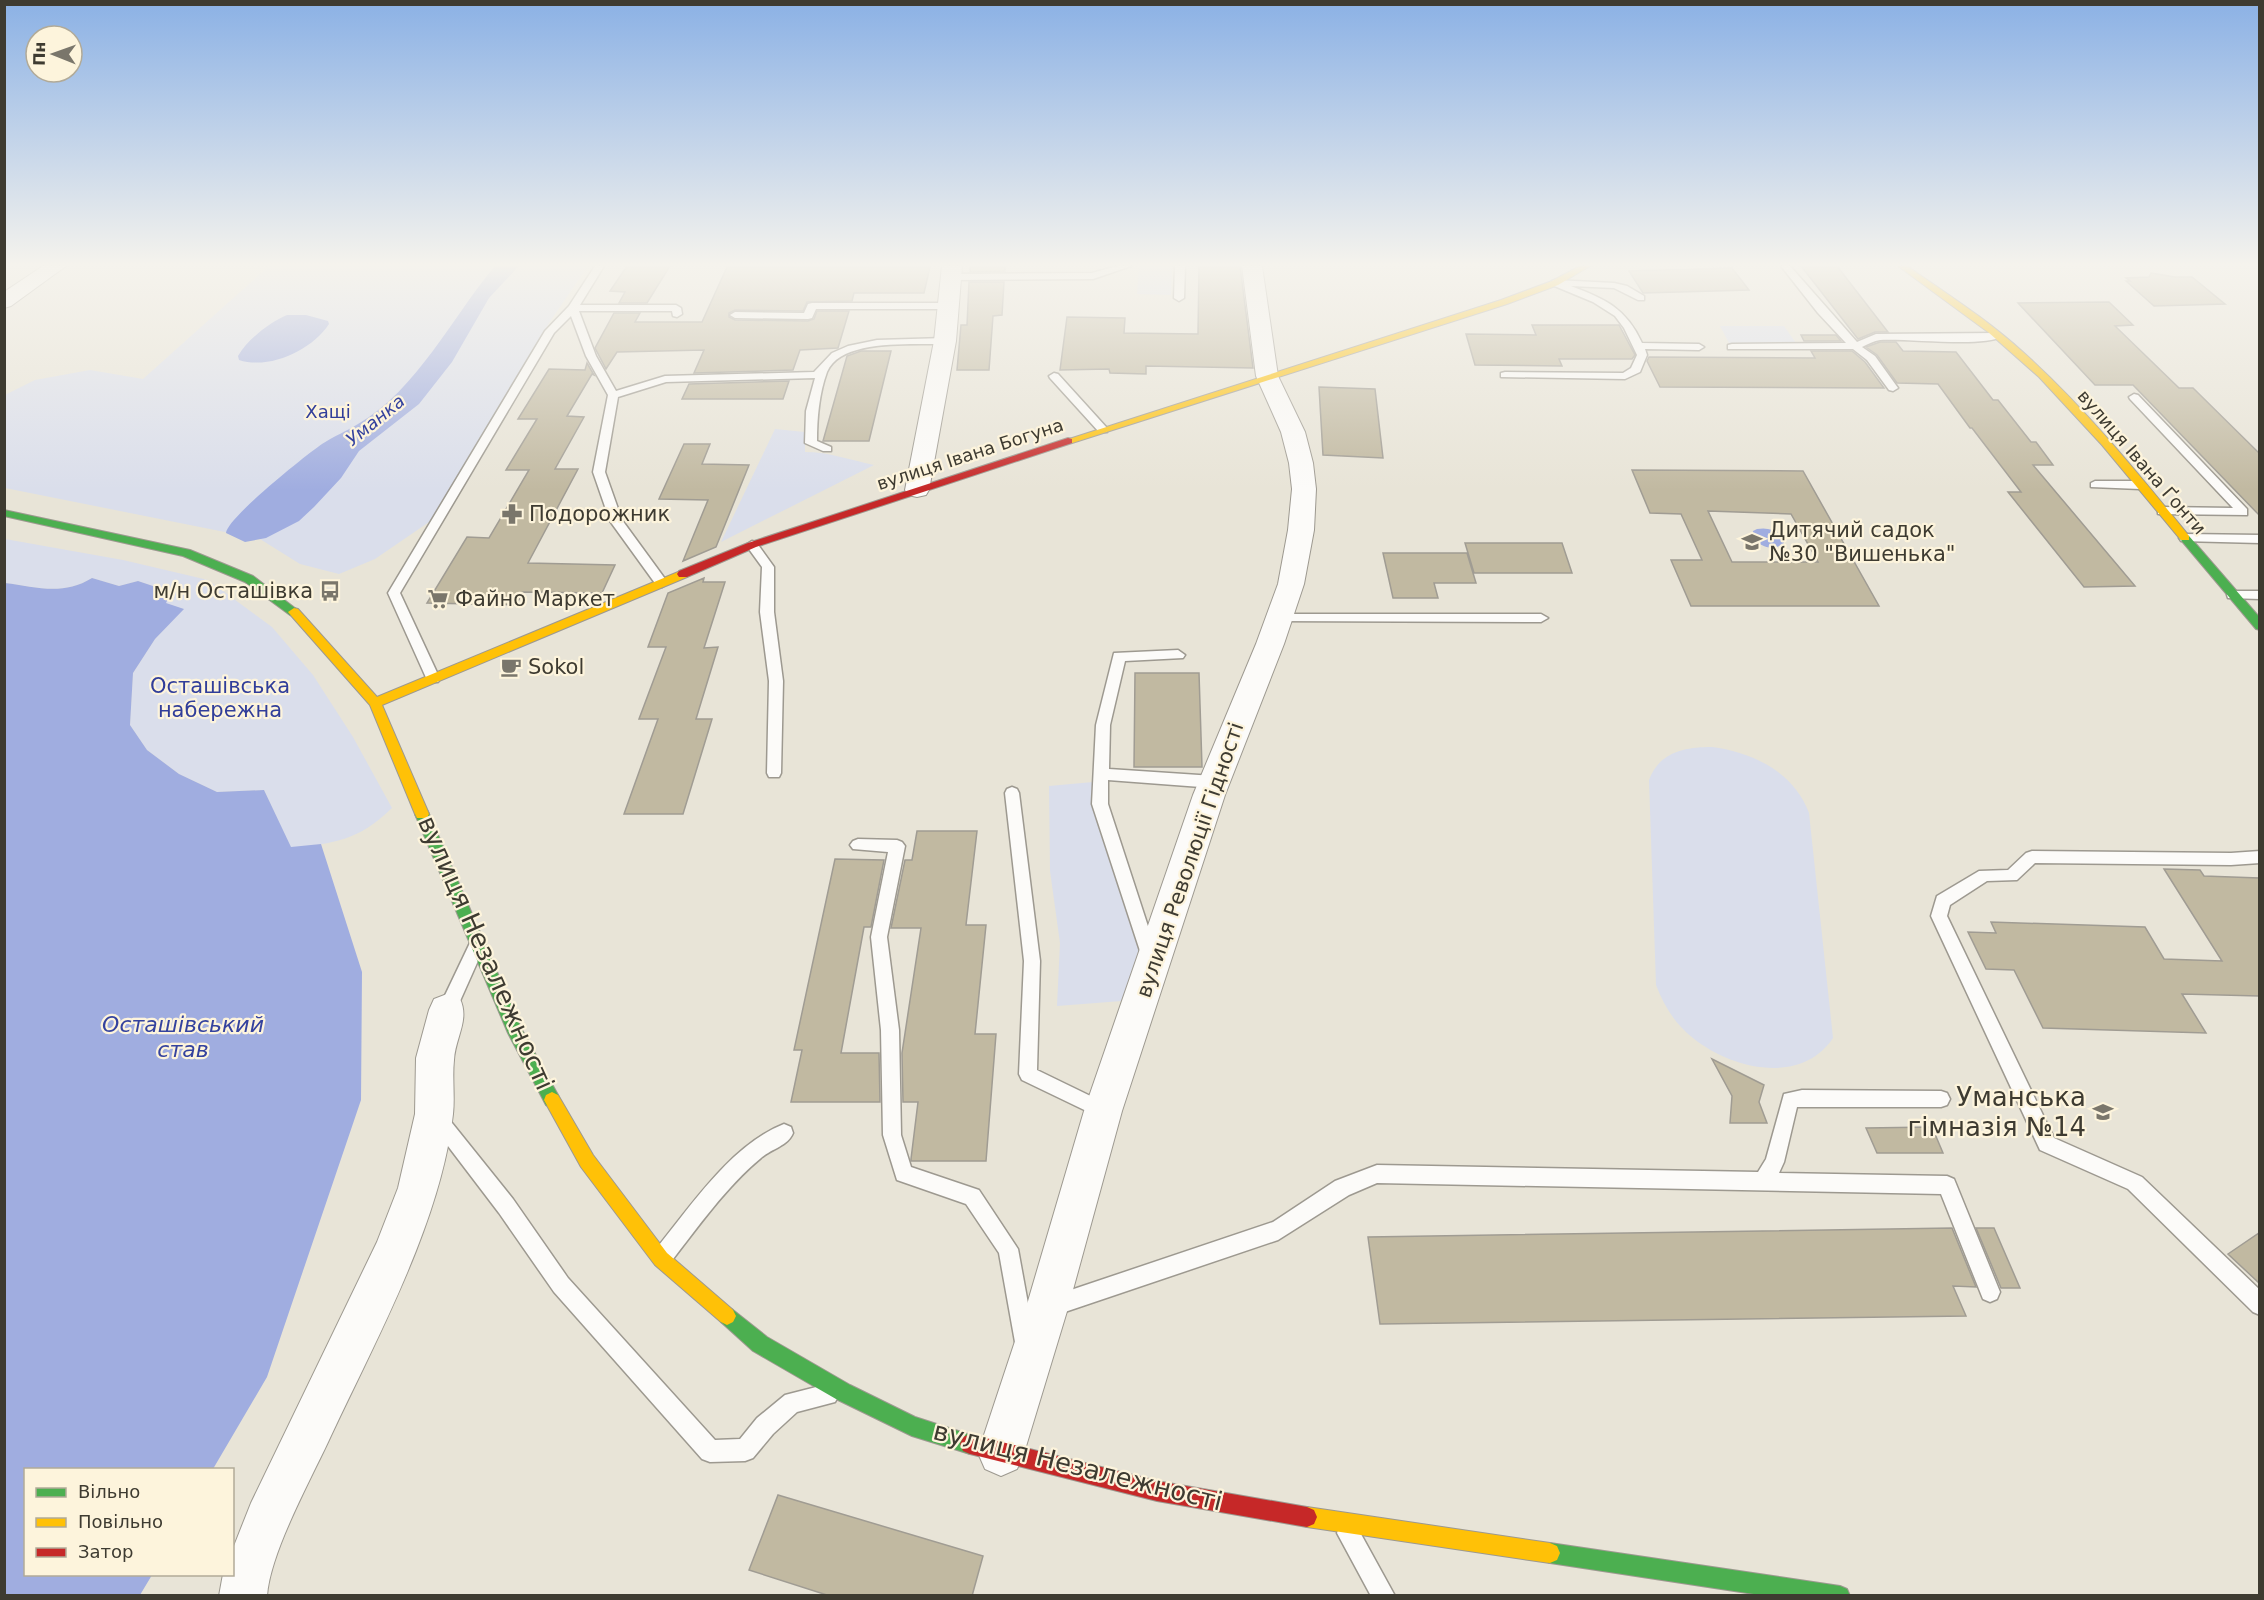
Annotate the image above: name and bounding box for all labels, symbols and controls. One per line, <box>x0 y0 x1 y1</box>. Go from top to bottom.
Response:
north arrow <box>24 24 84 84</box>
text: Пн <box>30 41 49 66</box>
street label: вулиця Івана Ґонти <box>2073 385 2211 539</box>
water label: Уманка <box>341 390 409 450</box>
park label: Хащі <box>305 401 351 422</box>
street label: вулиця Івана Богуна <box>874 414 1066 494</box>
pharmacy icon: Подорожник <box>500 502 524 526</box>
place label: Подорожник <box>529 502 670 526</box>
place label: Дитячий садок №30 "Вишенька" <box>1769 518 1955 566</box>
school or university icon: Дитячий садок №30 "Вишенька" <box>1740 530 1764 554</box>
place label: м/н Осташівка <box>154 579 313 603</box>
bus stop icon: м/н Осташівка <box>318 579 342 603</box>
supermarket icon: Файно Маркет <box>426 587 450 611</box>
place label: Файно Маркет <box>455 587 615 611</box>
cafe icon: Sokol <box>499 655 523 679</box>
place label: Sokol <box>528 655 584 679</box>
park label: Осташівська набережна <box>150 674 290 722</box>
street label: вулиця Революції Гідності <box>1132 719 1248 1001</box>
street label: вулиця Незалежності <box>412 811 560 1095</box>
water label: Осташівський став <box>102 1012 264 1062</box>
place label: Уманська гімназія №14 <box>1907 1082 2086 1142</box>
school or university icon: Уманська гімназія №14 <box>2091 1100 2115 1124</box>
street label: вулиця Незалежності <box>930 1416 1226 1516</box>
legend <box>24 1468 234 1576</box>
text: Вільно <box>78 1481 140 1502</box>
text: Повільно <box>78 1511 163 1532</box>
text: Затор <box>78 1541 134 1562</box>

